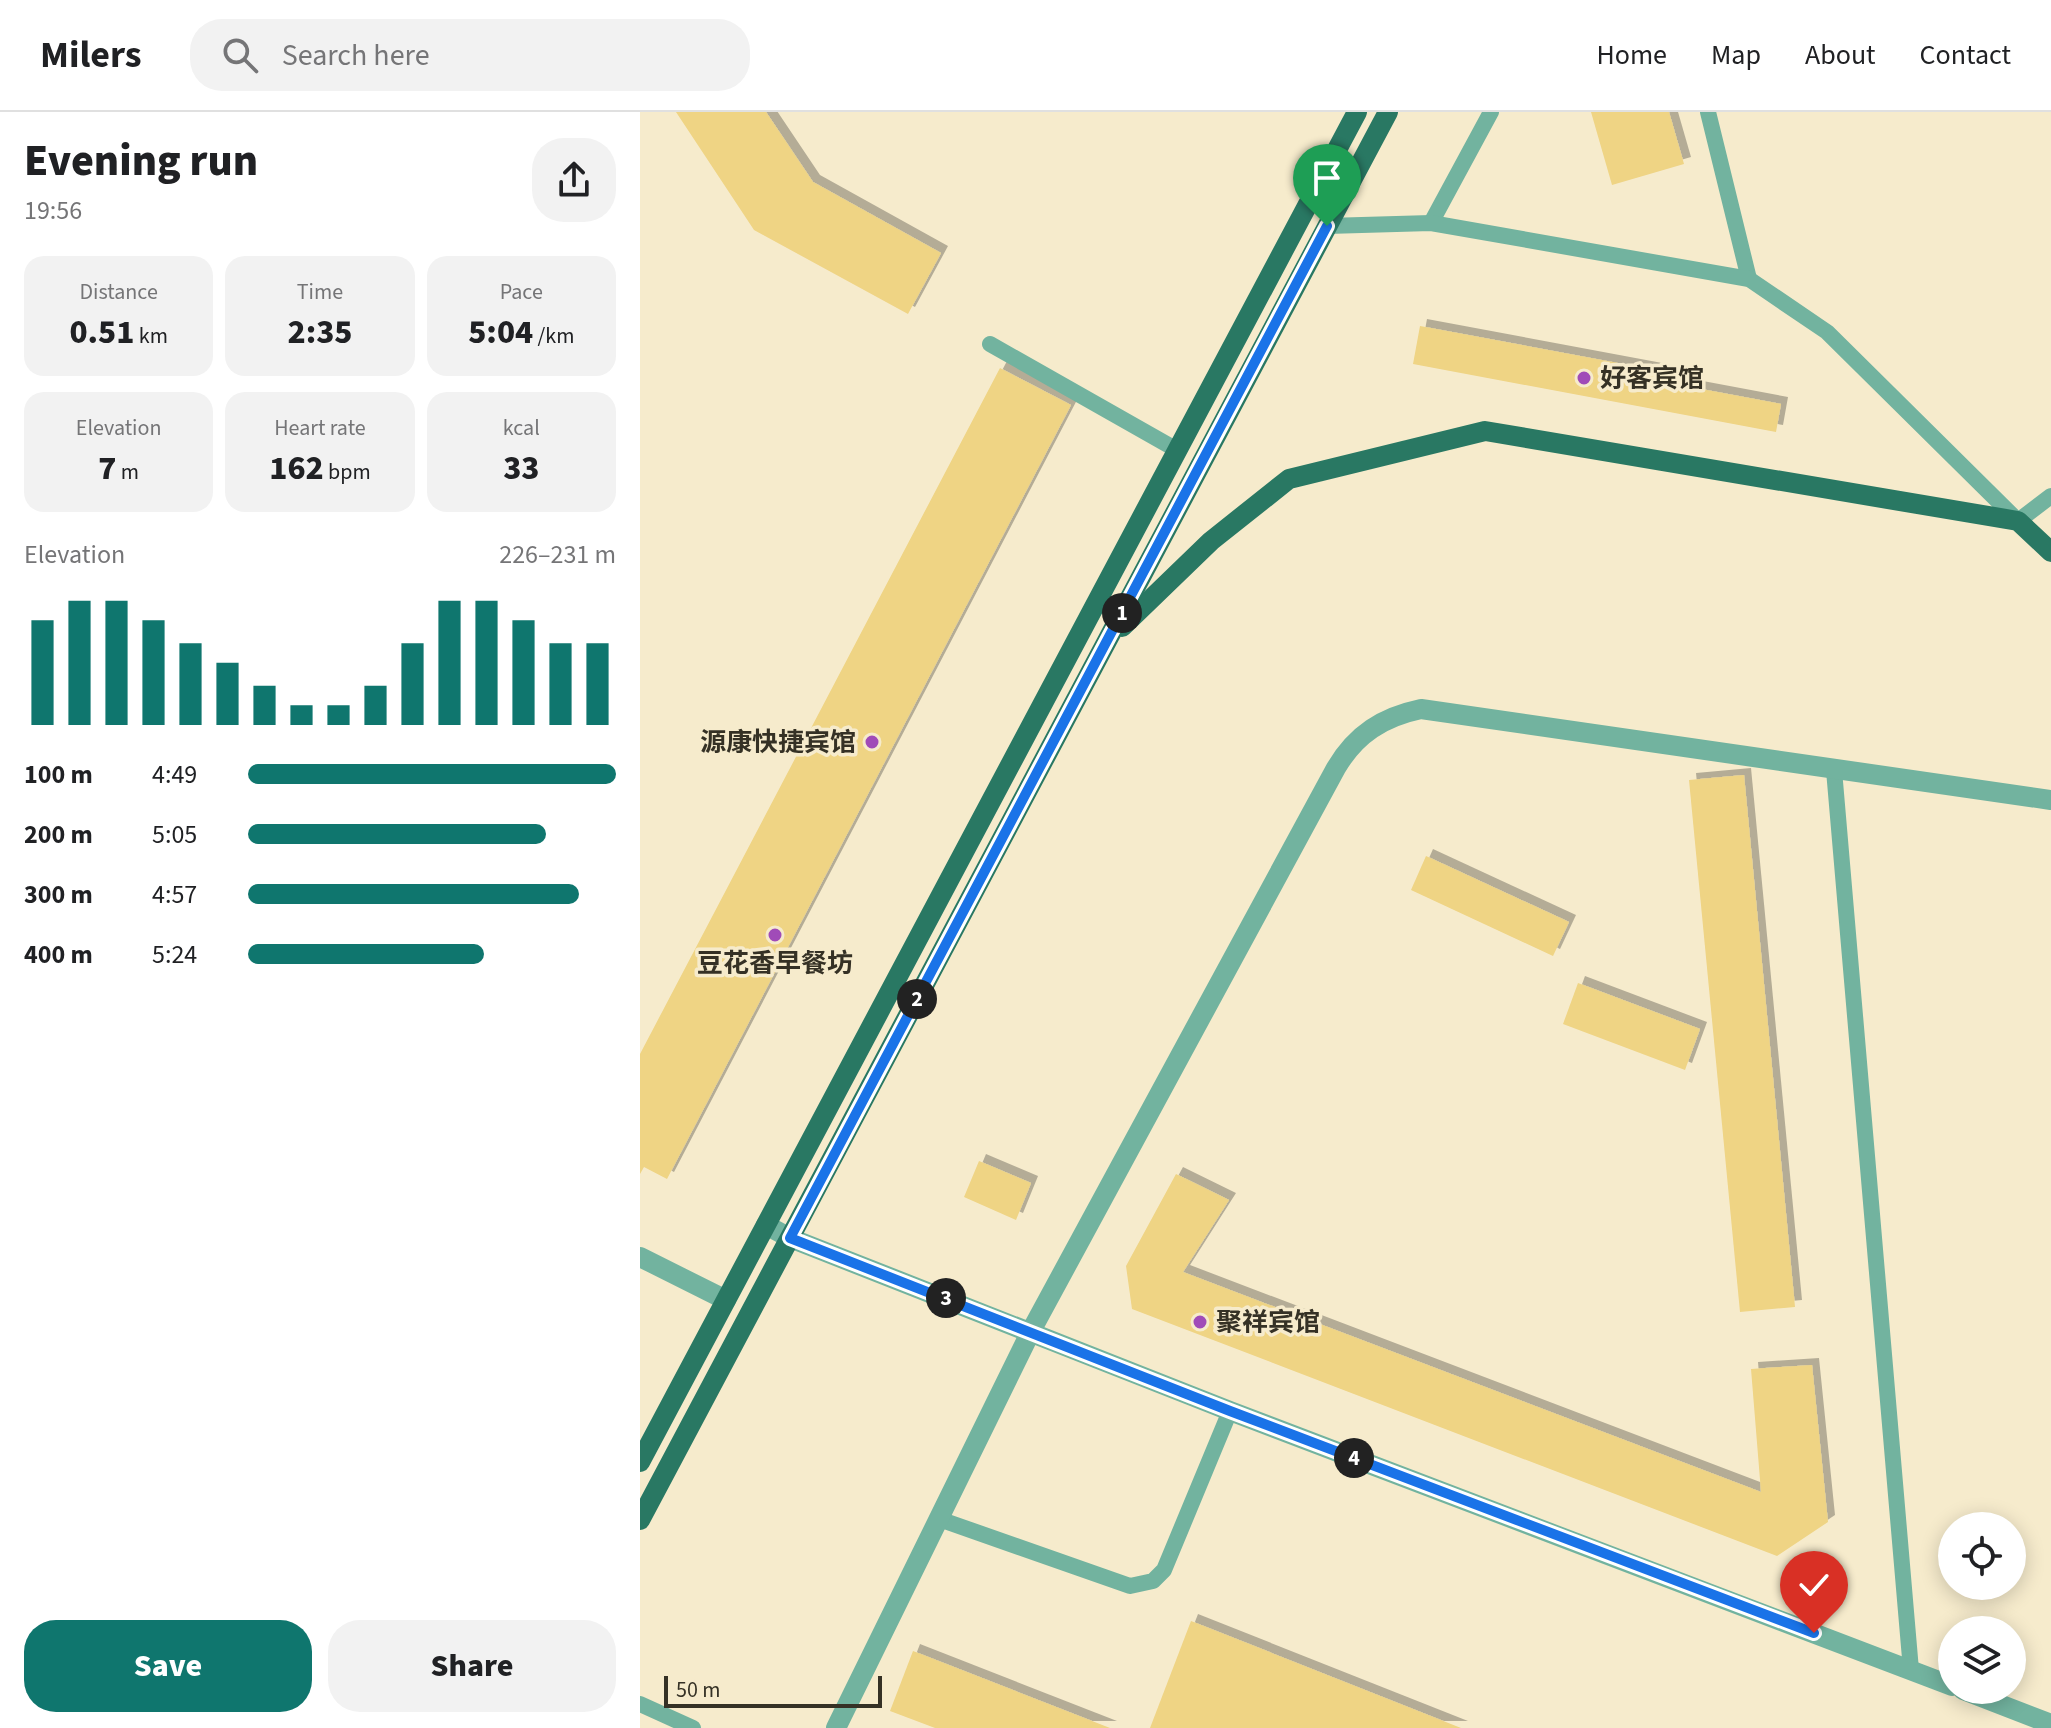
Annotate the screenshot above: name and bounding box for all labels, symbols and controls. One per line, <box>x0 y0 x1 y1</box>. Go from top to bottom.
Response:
search box <box>190 19 750 91</box>
text: Milers <box>40 28 142 82</box>
icon: search <box>218 33 262 77</box>
text: Search here <box>282 34 430 77</box>
text: Home <box>1596 35 1667 75</box>
text: Map <box>1711 35 1761 75</box>
text: About <box>1805 35 1876 75</box>
text: Contact <box>1920 35 2011 75</box>
text: Evening run <box>24 130 258 193</box>
button: share <box>532 138 616 222</box>
pin <box>1293 144 1361 226</box>
icon: arrive <box>1305 156 1349 200</box>
text: 19:56 <box>24 192 82 229</box>
text: Distance <box>80 276 158 308</box>
text: Time <box>297 276 343 308</box>
text: Pace <box>500 276 543 308</box>
text: 0.51 <box>69 308 134 357</box>
text: 2:35 <box>287 308 353 357</box>
text: 5:04 <box>468 308 533 357</box>
text: km <box>134 320 168 352</box>
text: /km <box>533 320 574 352</box>
place label: 好客宾馆 <box>1600 360 1704 397</box>
marker: 好客宾馆 <box>1575 369 1593 387</box>
text: Elevation <box>76 412 162 444</box>
text: Heart rate <box>274 412 366 444</box>
text: kcal <box>503 412 540 444</box>
text: 7 <box>98 444 116 493</box>
text: 162 <box>269 444 324 493</box>
text: 33 <box>503 444 539 493</box>
text: m <box>116 456 139 488</box>
text: bpm <box>324 456 371 488</box>
text: Elevation <box>24 536 125 573</box>
text: 226–231 m <box>499 536 616 573</box>
pin: 1 <box>1102 593 1142 633</box>
text: 1 <box>1116 597 1128 629</box>
place label: 源康快捷宾馆 <box>700 724 856 761</box>
marker: 源康快捷宾馆 <box>863 733 881 751</box>
text: 100 m <box>24 756 93 793</box>
text: 4:49 <box>152 756 197 793</box>
text: 200 m <box>24 816 93 853</box>
text: 5:05 <box>152 816 197 853</box>
text: 300 m <box>24 876 93 913</box>
text: 4:57 <box>152 876 197 913</box>
marker: 豆花香早餐坊 <box>766 926 784 944</box>
text: 400 m <box>24 936 93 973</box>
text: 5:24 <box>152 936 197 973</box>
place label: 豆花香早餐坊 <box>697 945 853 982</box>
pin: 2 <box>897 979 937 1019</box>
text: 2 <box>911 983 923 1015</box>
pin: 3 <box>926 1278 966 1318</box>
text: 3 <box>940 1282 952 1314</box>
place label: 聚祥宾馆 <box>1216 1304 1320 1341</box>
marker: 聚祥宾馆 <box>1191 1313 1209 1331</box>
pin: 4 <box>1334 1438 1374 1478</box>
text: 4 <box>1348 1442 1360 1474</box>
map controls <box>1938 1512 2026 1704</box>
button: locate <box>1938 1512 2026 1600</box>
pin <box>1780 1551 1848 1633</box>
icon: check <box>1792 1563 1836 1607</box>
button: layers <box>1938 1616 2026 1704</box>
button: Save <box>24 1620 312 1712</box>
button: Share <box>328 1620 616 1712</box>
scale bar <box>664 1672 882 1708</box>
text: 50 m <box>676 1674 721 1706</box>

